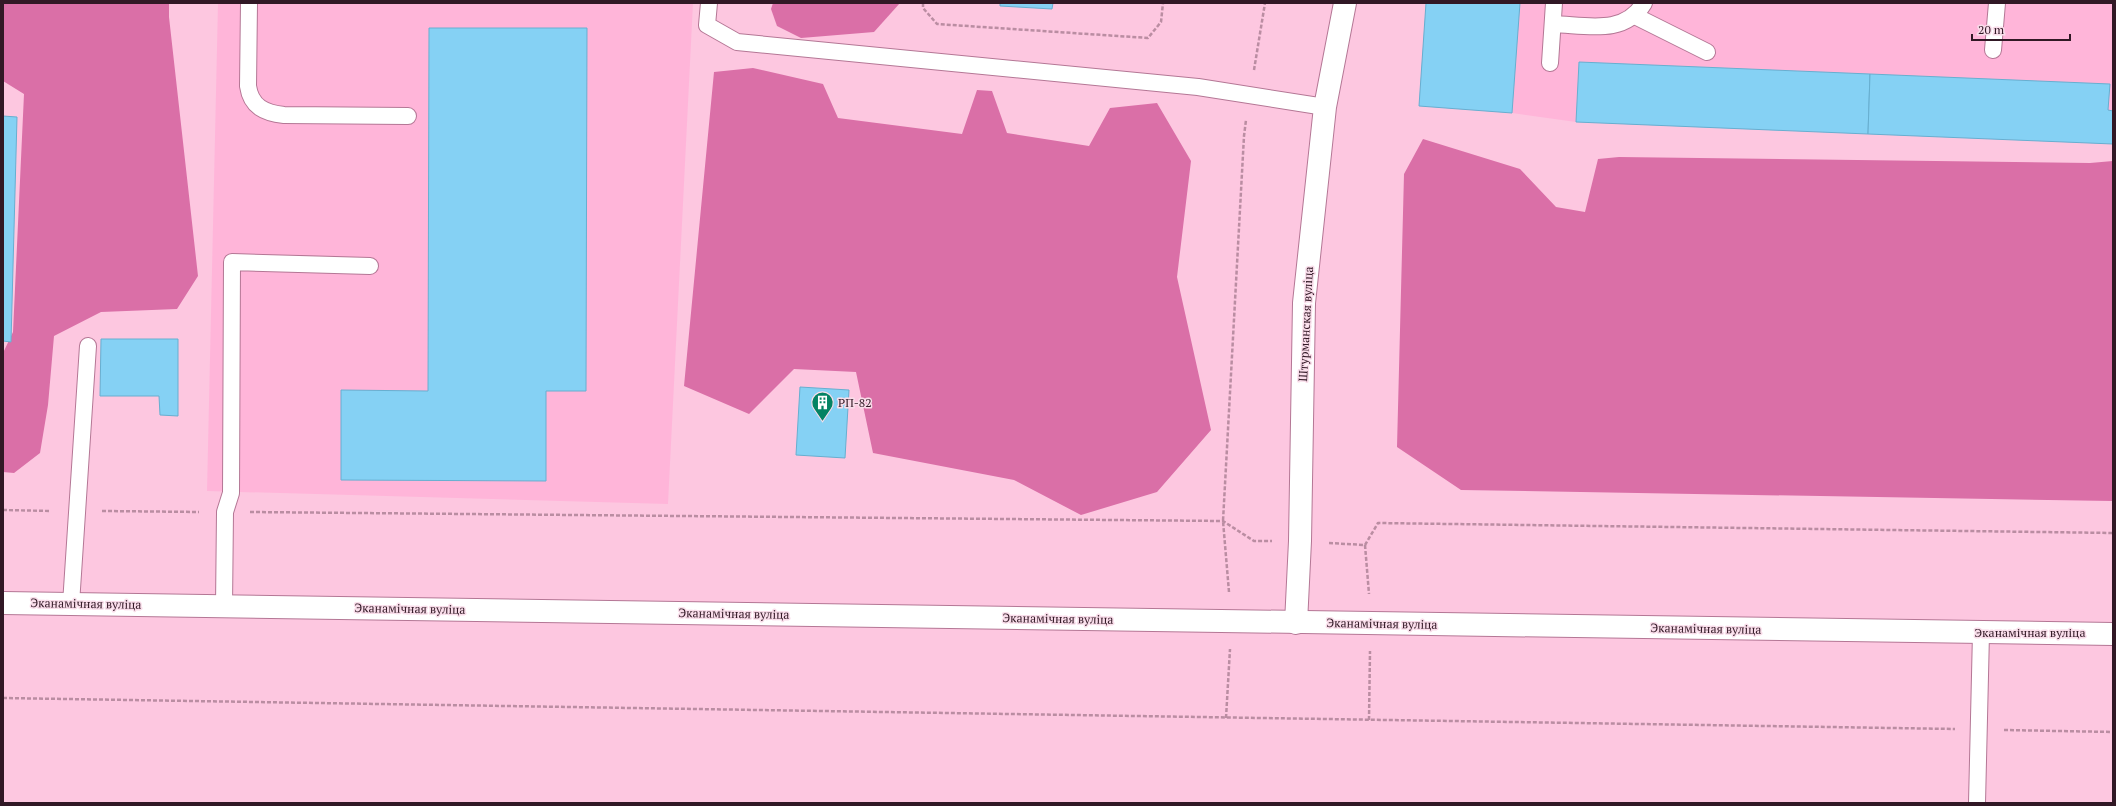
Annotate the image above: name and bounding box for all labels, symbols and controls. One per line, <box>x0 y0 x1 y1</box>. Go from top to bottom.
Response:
scale bar <box>1972 16 2070 42</box>
text: 20 m <box>1978 22 2005 37</box>
street label: Штурманская вуліца <box>1295 266 1316 382</box>
building icon: РП-82 <box>809 390 835 423</box>
place label: РП-82 <box>838 395 872 410</box>
street label: Эканамічная вуліца <box>30 595 142 612</box>
street label: Эканамічная вуліца <box>354 600 466 617</box>
street label: Эканамічная вуліца <box>678 605 790 622</box>
street label: Эканамічная вуліца <box>1002 610 1114 627</box>
street label: Эканамічная вуліца <box>1326 615 1438 632</box>
street label: Эканамічная вуліца <box>1650 620 1762 637</box>
street label: Эканамічная вуліца <box>1974 625 2086 640</box>

